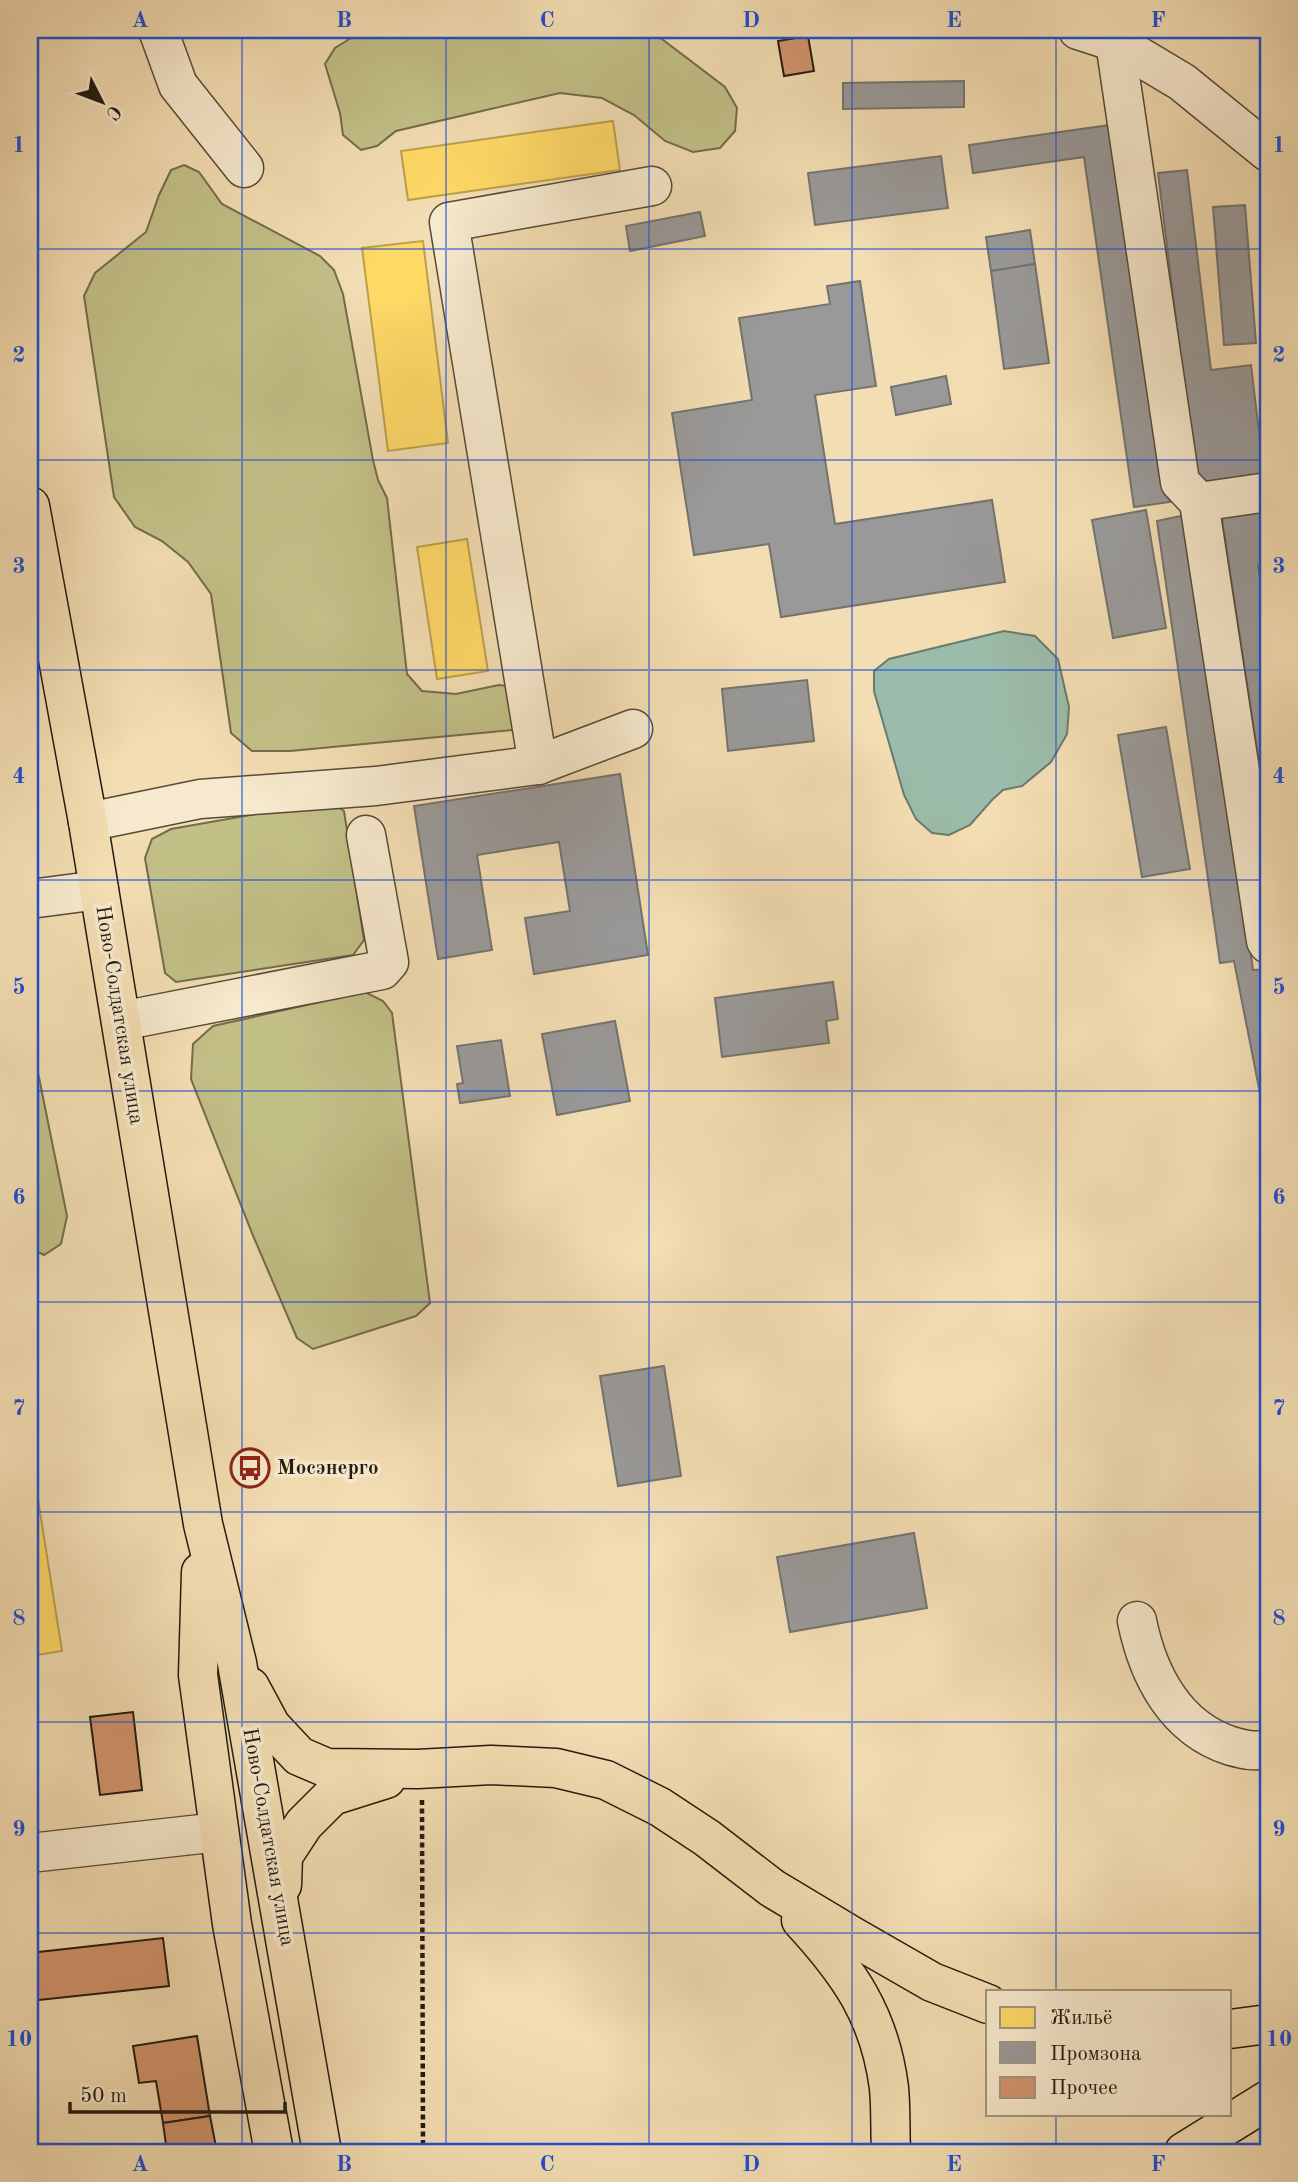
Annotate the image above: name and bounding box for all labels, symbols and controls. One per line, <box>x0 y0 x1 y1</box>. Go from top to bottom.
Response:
text: A <box>131 9 149 32</box>
text: B <box>336 9 352 32</box>
text: C <box>539 9 555 32</box>
text: D <box>742 9 760 32</box>
text: E <box>946 9 962 32</box>
text: F <box>1150 9 1166 32</box>
north arrow <box>66 66 136 136</box>
text: С <box>102 101 124 123</box>
text: 1 <box>12 134 26 157</box>
text: 1 <box>1272 134 1286 157</box>
text: 2 <box>12 344 26 367</box>
text: 2 <box>1272 344 1286 367</box>
text: 3 <box>12 555 26 578</box>
text: 3 <box>1272 555 1286 578</box>
text: 4 <box>12 765 26 788</box>
text: 4 <box>1272 765 1286 788</box>
street label: Ново-Солдатская улица <box>91 904 147 1126</box>
text: 5 <box>12 976 26 999</box>
text: 5 <box>1272 976 1286 999</box>
text: 6 <box>12 1186 26 1209</box>
text: 6 <box>1272 1186 1286 1209</box>
text: 7 <box>12 1397 26 1420</box>
text: 7 <box>1272 1397 1286 1420</box>
bus stop icon: Мосэнерго <box>229 1447 271 1489</box>
place label: Мосэнерго <box>277 1458 378 1479</box>
text: 8 <box>12 1607 26 1630</box>
text: 8 <box>1272 1607 1286 1630</box>
street label: Ново-Солдатская улица <box>238 1726 298 1948</box>
text: 9 <box>12 1818 26 1841</box>
text: 9 <box>1272 1818 1286 1841</box>
legend <box>986 1990 1232 2116</box>
text: Жильё <box>1050 2008 1113 2029</box>
text: 10 <box>6 2028 32 2051</box>
text: 10 <box>1266 2028 1292 2051</box>
text: Промзона <box>1050 2044 1141 2065</box>
scale bar <box>70 2070 285 2114</box>
text: Прочее <box>1050 2078 1118 2099</box>
text: 50 m <box>80 2086 127 2107</box>
text: A <box>131 2153 149 2176</box>
text: B <box>336 2153 352 2176</box>
text: C <box>539 2153 555 2176</box>
text: D <box>742 2153 760 2176</box>
text: E <box>946 2153 962 2176</box>
text: F <box>1150 2153 1166 2176</box>

